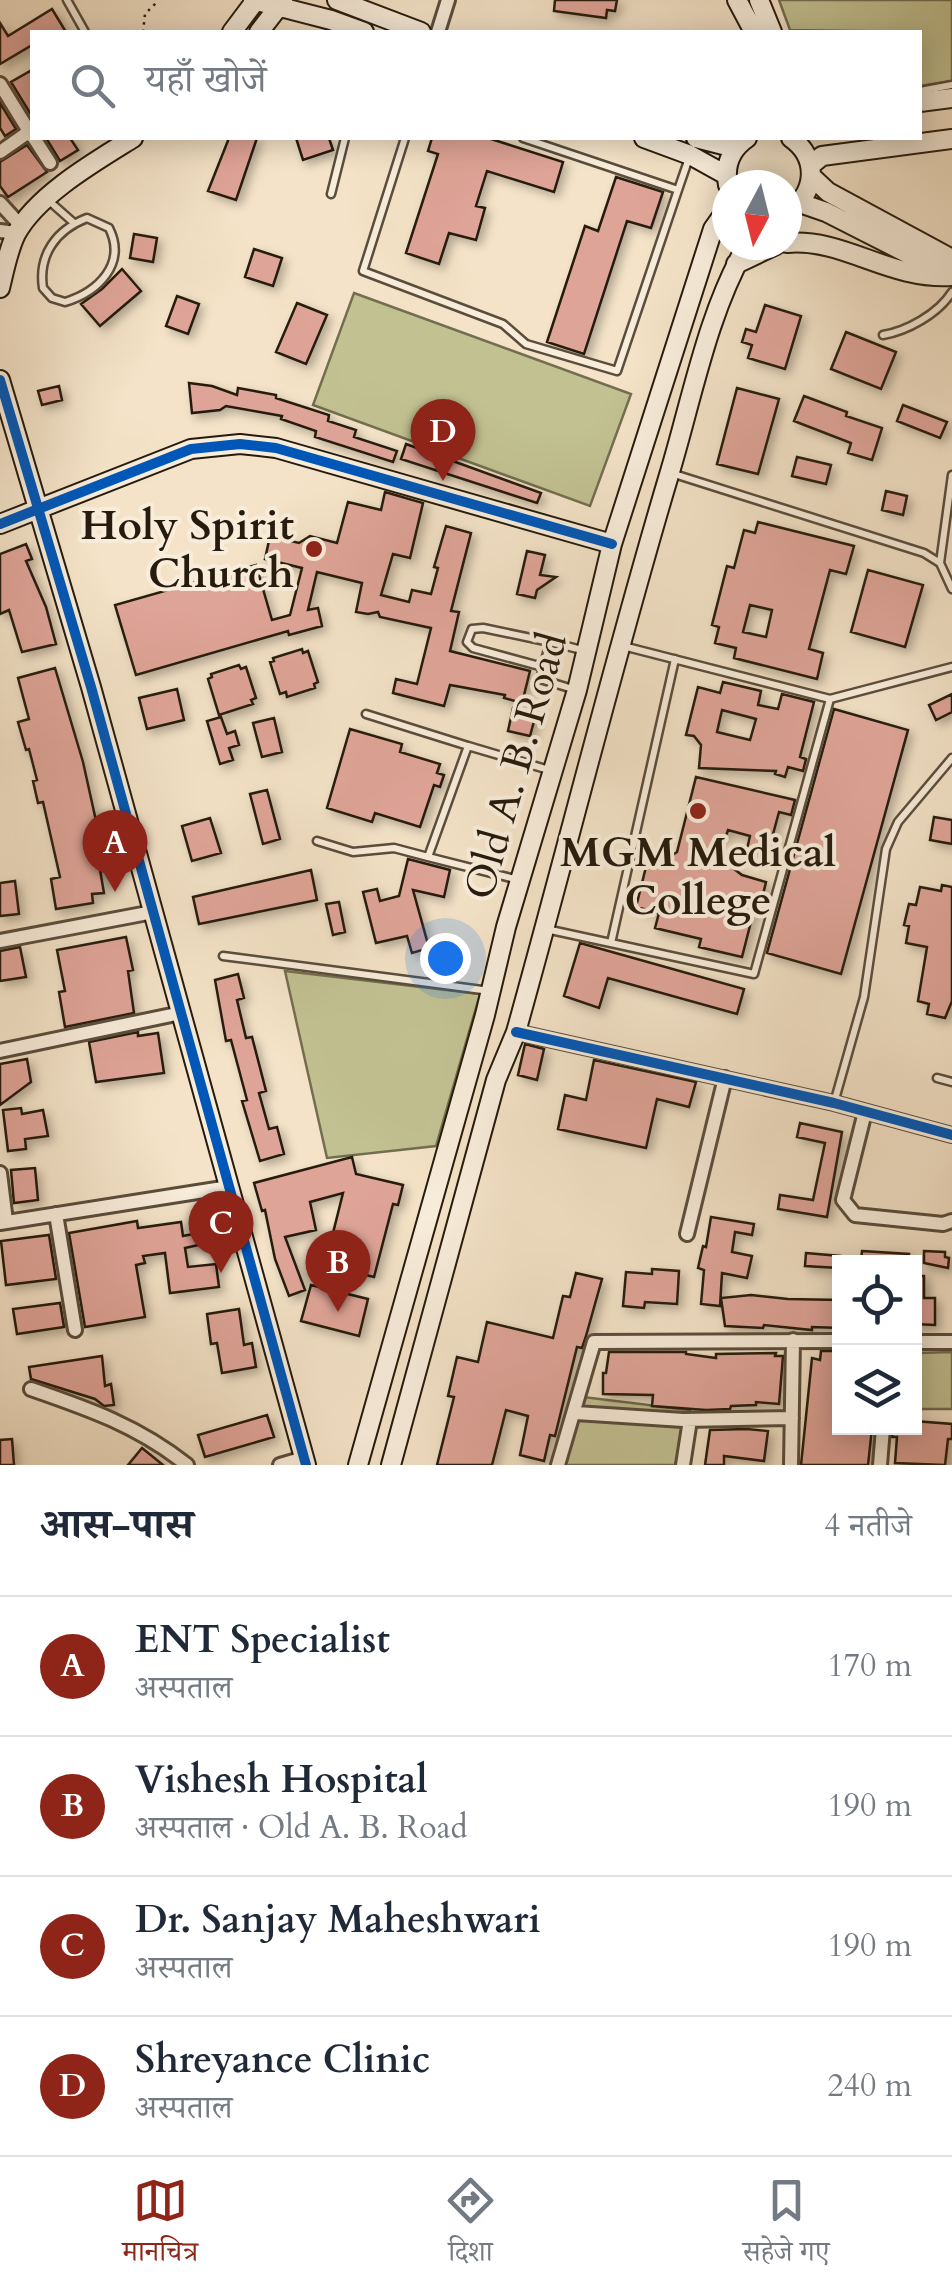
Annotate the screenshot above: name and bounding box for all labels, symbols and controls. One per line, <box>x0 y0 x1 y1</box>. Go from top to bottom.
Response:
search box <box>30 30 922 140</box>
text: यहाँ खोजें <box>145 54 266 106</box>
icon: search <box>65 58 120 113</box>
north arrow <box>712 170 802 260</box>
pin: D <box>410 398 476 481</box>
place label: Holy Spirit Church <box>80 497 294 602</box>
marker: Holy Spirit Church <box>303 538 325 560</box>
street label: Old A. B. Road <box>451 626 581 906</box>
marker: MGM Medical College <box>687 800 709 822</box>
pin: A <box>82 810 148 892</box>
place label: MGM Medical College <box>560 824 836 929</box>
your location <box>420 933 471 984</box>
pin: C <box>188 1190 254 1273</box>
pin: B <box>306 1230 370 1312</box>
map controls <box>832 1255 922 1435</box>
button: locate <box>832 1255 922 1345</box>
button: layers <box>832 1345 922 1435</box>
text: आस-पास <box>40 1496 194 1553</box>
text: 4 नतीजे <box>824 1504 912 1548</box>
text: ENT Specialist <box>135 1614 390 1666</box>
text: A <box>60 1644 85 1688</box>
text: 170 m <box>827 1644 912 1688</box>
text: अस्पताल <box>135 1666 232 1710</box>
text: Vishesh Hospital <box>135 1754 428 1806</box>
text: B <box>61 1784 84 1828</box>
text: 190 m <box>827 1784 912 1828</box>
text: अस्पताल · Old A. B. Road <box>135 1806 468 1850</box>
text: Dr. Sanjay Maheshwari <box>135 1894 541 1946</box>
text: C <box>60 1924 85 1968</box>
text: 190 m <box>827 1924 912 1968</box>
text: अस्पताल <box>135 1946 232 1990</box>
text: Shreyance Clinic <box>135 2034 430 2086</box>
text: D <box>59 2064 86 2108</box>
text: 240 m <box>827 2064 912 2108</box>
text: अस्पताल <box>135 2086 232 2130</box>
tab: मानचित्र <box>122 2173 198 2279</box>
tab: दिशा <box>443 2173 498 2279</box>
tab: सहेजे गए <box>743 2173 830 2279</box>

